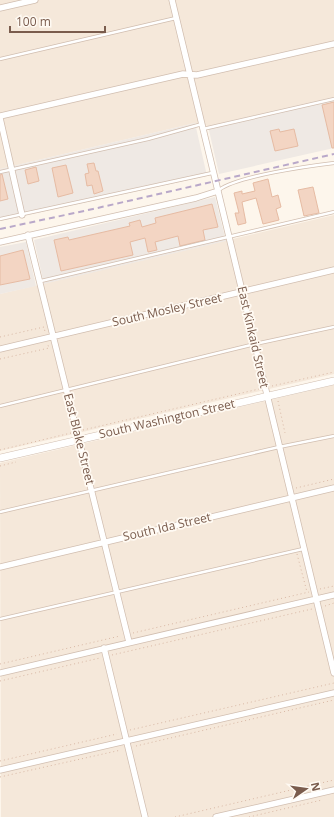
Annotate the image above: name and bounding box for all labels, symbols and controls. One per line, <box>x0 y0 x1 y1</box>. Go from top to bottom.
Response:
scale bar <box>10 8 105 34</box>
text: 100 m <box>16 13 51 30</box>
street label: East Kinkaid Street <box>233 284 273 390</box>
street label: South Mosley Street <box>110 289 223 330</box>
street label: East Blake Street <box>60 391 99 486</box>
street label: South Washington Street <box>97 395 237 442</box>
street label: South Ida Street <box>121 508 213 545</box>
north arrow <box>286 769 326 809</box>
text: N <box>308 781 325 793</box>

